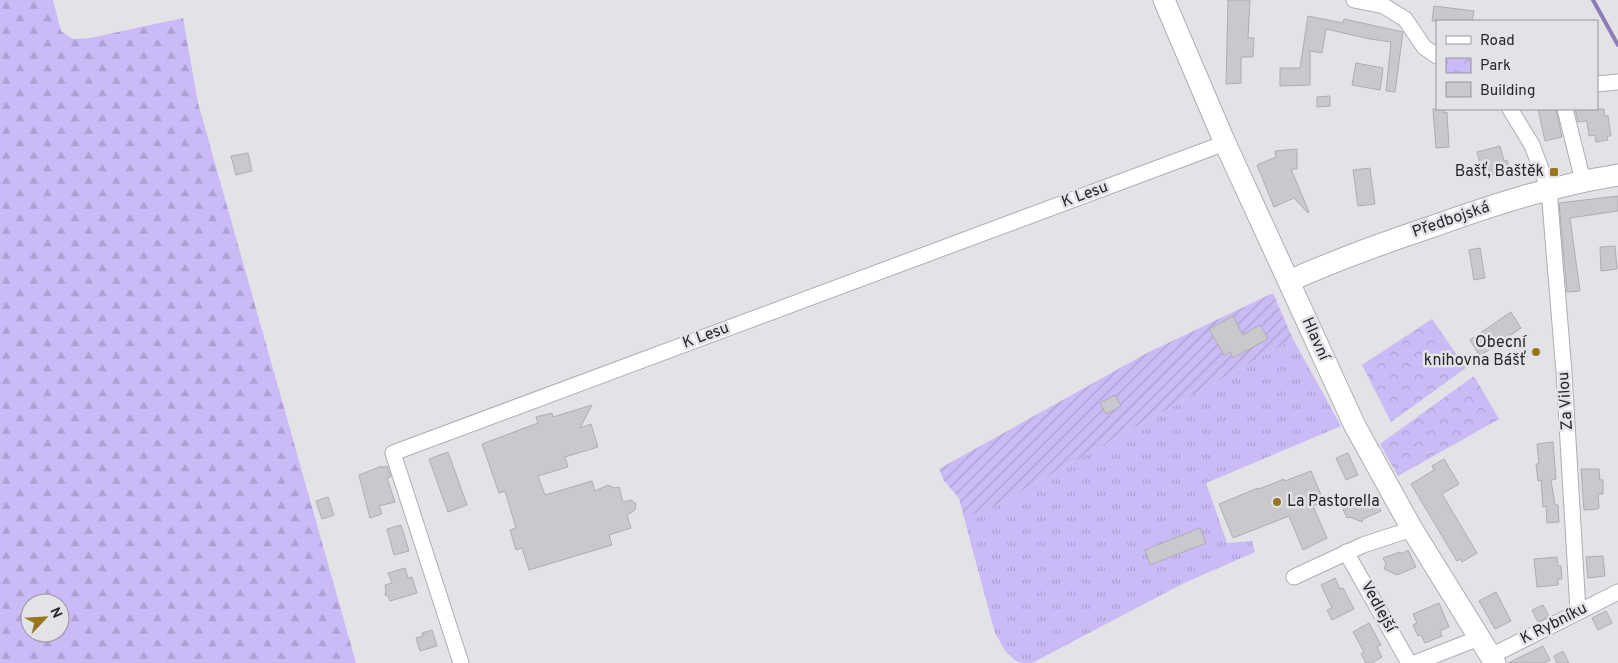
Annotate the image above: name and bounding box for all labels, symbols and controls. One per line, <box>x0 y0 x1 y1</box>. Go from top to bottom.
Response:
legend <box>1436 20 1598 110</box>
text: Road <box>1480 32 1515 51</box>
text: Park <box>1480 57 1511 76</box>
text: Building <box>1480 82 1535 101</box>
place label: Bašť, Baštěk <box>1455 161 1544 182</box>
marker: Bašť, Baštěk <box>1548 166 1560 178</box>
street label: K Lesu <box>1059 177 1111 213</box>
street label: Předbojská <box>1410 197 1492 243</box>
street label: Hlavní <box>1297 314 1334 365</box>
street label: K Lesu <box>680 318 732 354</box>
place label: Obecní knihovna Bášť <box>1424 333 1528 371</box>
marker: Obecní knihovna Bášť <box>1530 346 1542 358</box>
street label: Za Vilou <box>1554 371 1578 431</box>
place label: La Pastorella <box>1287 492 1380 512</box>
marker: La Pastorella <box>1271 496 1283 508</box>
street label: Vedlejší <box>1356 578 1401 638</box>
north arrow <box>20 593 70 643</box>
street label: K Rybníku <box>1517 599 1591 649</box>
text: N <box>46 605 65 621</box>

